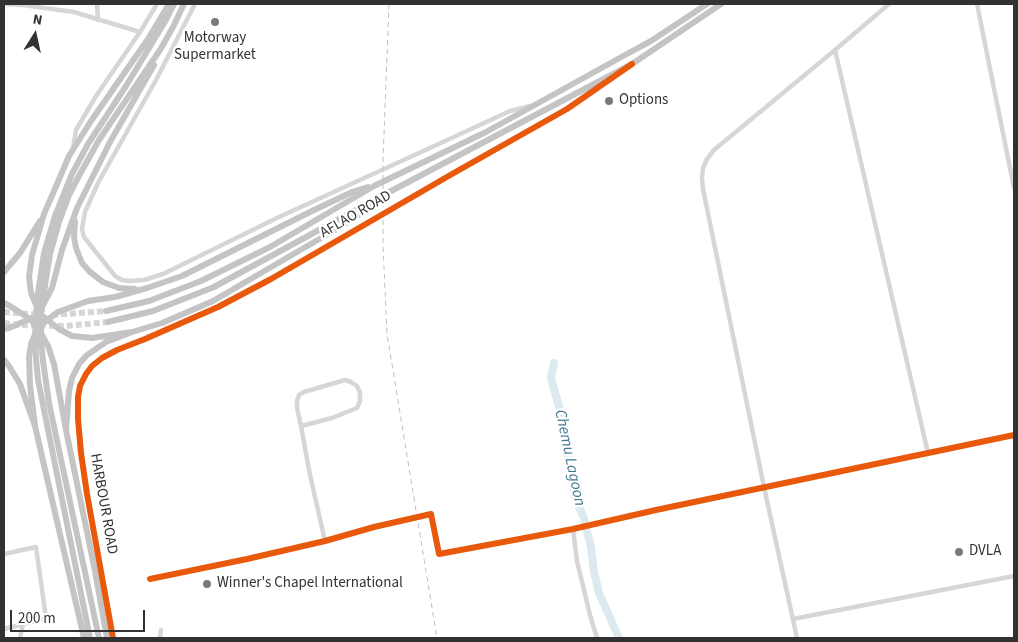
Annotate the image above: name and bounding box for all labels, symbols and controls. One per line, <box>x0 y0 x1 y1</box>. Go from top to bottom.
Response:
north arrow <box>10 10 60 60</box>
text: N <box>31 10 44 31</box>
marker: Motorway Supermarket <box>209 16 221 28</box>
place label: Motorway Supermarket <box>174 30 256 65</box>
place label: Options <box>619 92 668 110</box>
marker: Options <box>603 95 615 107</box>
street label: AFLAO ROAD <box>317 187 395 243</box>
water label: Chemu Lagoon <box>549 408 589 508</box>
street label: HARBOUR ROAD <box>85 452 121 556</box>
place label: DVLA <box>969 543 1001 561</box>
marker: DVLA <box>953 546 965 558</box>
place label: Winner's Chapel International <box>217 575 403 593</box>
marker: Winner's Chapel International <box>201 578 213 590</box>
scale bar <box>12 600 148 632</box>
text: 200 m <box>18 608 56 629</box>

